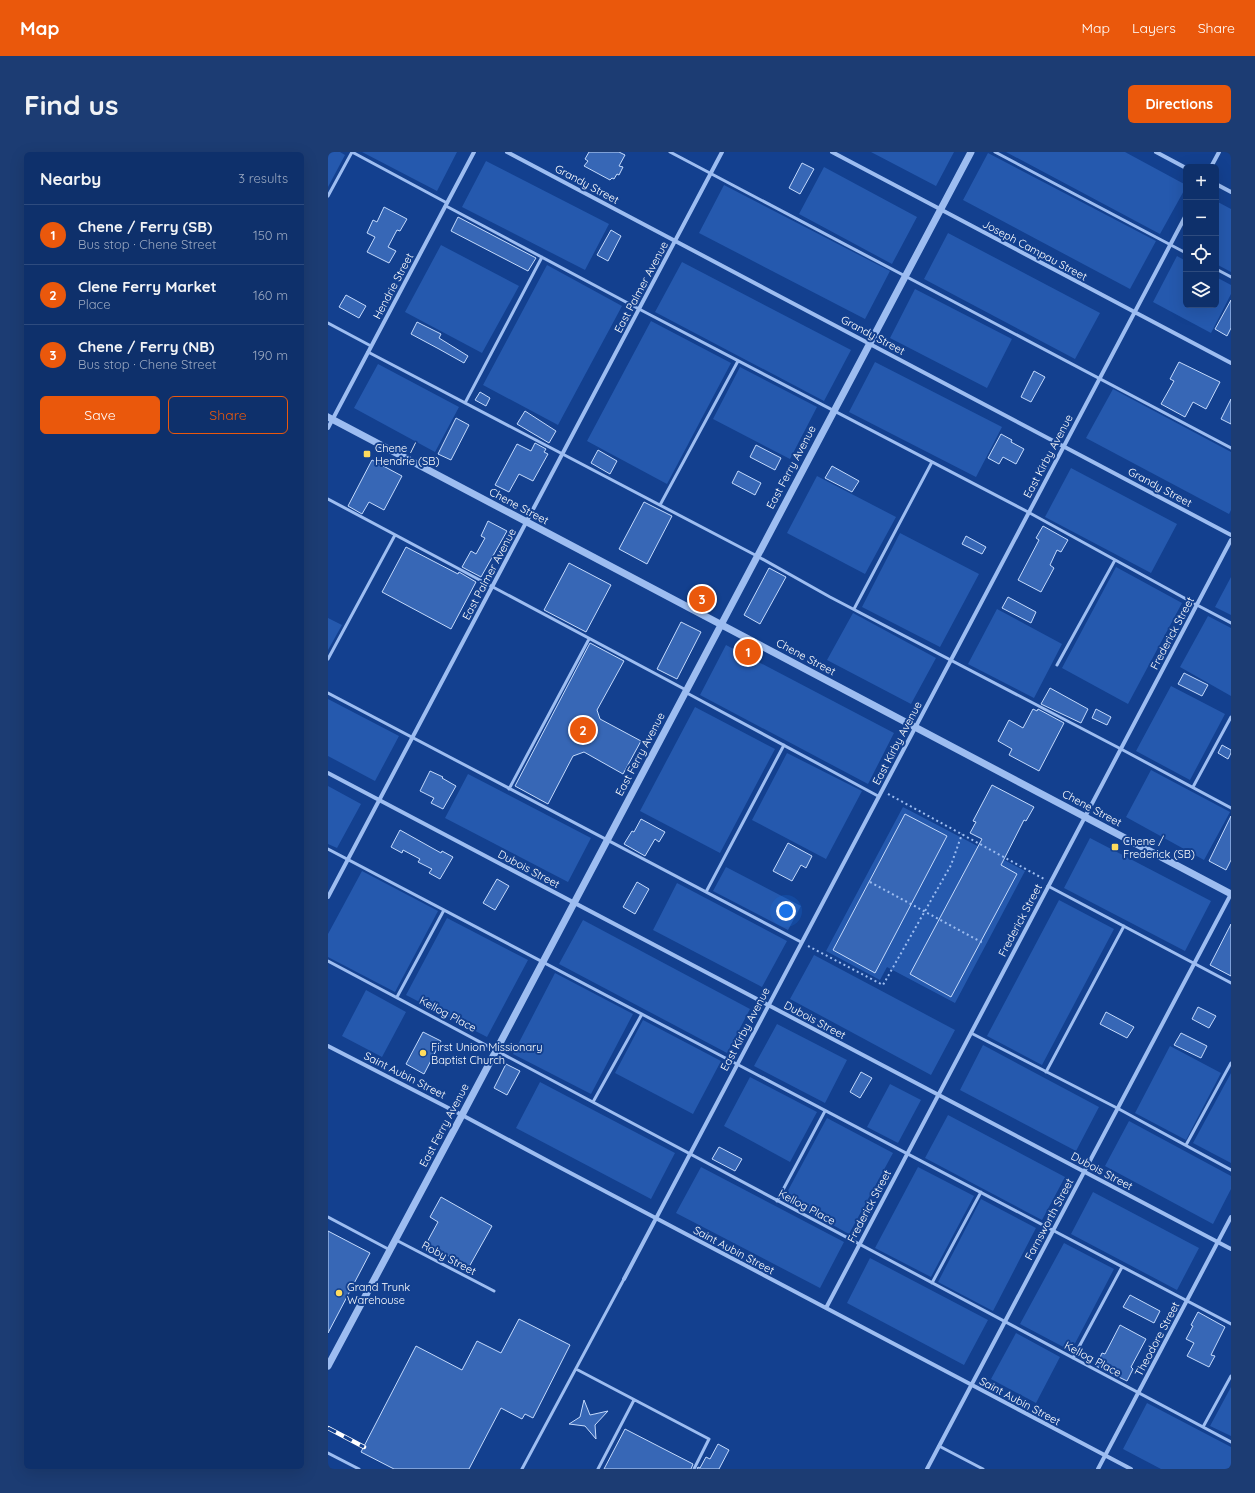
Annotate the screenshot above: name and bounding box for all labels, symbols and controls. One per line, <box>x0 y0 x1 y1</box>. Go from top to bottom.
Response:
text: Map <box>20 16 59 40</box>
text: Map <box>1081 19 1110 37</box>
text: Layers <box>1132 19 1176 37</box>
text: Share <box>1198 19 1235 37</box>
button: Directions <box>1128 85 1231 123</box>
text: Find us <box>24 87 118 122</box>
street label: Grandy Street <box>552 161 622 207</box>
map controls <box>1183 164 1219 308</box>
button: + <box>1183 164 1219 200</box>
text: Nearby <box>40 168 101 189</box>
text: 3 results <box>238 170 288 186</box>
button: − <box>1183 200 1219 236</box>
street label: Joseph Campau Street <box>980 216 1090 284</box>
text: Chene / Ferry (SB) <box>78 217 212 236</box>
text: 1 <box>50 227 56 243</box>
text: 150 m <box>253 227 288 243</box>
text: Bus stop · Chene Street <box>78 236 216 252</box>
button: locate <box>1183 236 1219 272</box>
street label: East Palmer Avenue <box>611 239 671 335</box>
street label: Hendrie Street <box>370 250 416 322</box>
button: layers <box>1183 272 1219 308</box>
text: Clene Ferry Market <box>78 277 217 296</box>
text: 2 <box>49 287 57 303</box>
text: 160 m <box>253 287 288 303</box>
text: Place <box>78 296 111 312</box>
street label: Grandy Street <box>838 312 908 358</box>
text: Chene / Ferry (NB) <box>78 337 214 356</box>
text: 3 <box>50 347 56 363</box>
text: 190 m <box>253 347 288 363</box>
text: Bus stop · Chene Street <box>78 356 216 372</box>
button: Save <box>40 396 160 434</box>
button: Share <box>168 396 288 434</box>
street label: East Kirby Avenue <box>1020 412 1076 500</box>
street label: East Ferry Avenue <box>763 423 819 511</box>
place label: Chene / Hendrie (SB) <box>375 441 440 468</box>
marker: Chene / Hendrie (SB) <box>362 449 372 459</box>
street label: Grandy Street <box>1125 464 1195 510</box>
street label: Chene Street <box>487 484 551 528</box>
street label: East Palmer Avenue <box>459 526 519 622</box>
pin: 3 <box>689 584 715 614</box>
street label: Frederick Street <box>1147 594 1197 672</box>
street label: Chene Street <box>774 635 838 679</box>
pin: 1 <box>735 637 761 667</box>
street label: East Kirby Avenue <box>869 699 925 787</box>
street label: East Ferry Avenue <box>612 710 668 798</box>
pin: 2 <box>570 715 596 745</box>
street label: Chene Street <box>1060 786 1124 830</box>
place label: Chene / Frederick (SB) <box>1123 834 1195 861</box>
marker: Chene / Frederick (SB) <box>1110 842 1120 852</box>
street label: Dubois Street <box>496 847 563 891</box>
street label: Frederick Street <box>995 881 1045 959</box>
your location <box>776 901 796 921</box>
street label: East Kirby Avenue <box>717 985 773 1073</box>
street label: Kellog Place <box>417 993 479 1035</box>
street label: Dubois Street <box>782 998 849 1042</box>
place label: First Union Missionary Baptist Church <box>431 1040 543 1067</box>
street label: Saint Aubin Street <box>362 1048 449 1102</box>
marker: First Union Missionary Baptist Church <box>418 1048 428 1058</box>
street label: East Ferry Avenue <box>416 1081 472 1169</box>
street label: Dubois Street <box>1069 1149 1136 1193</box>
street label: Frederick Street <box>844 1167 894 1245</box>
street label: Farnsworth Street <box>1022 1175 1077 1262</box>
street label: Kellog Place <box>776 1186 838 1228</box>
street label: Saint Aubin Street <box>691 1223 777 1277</box>
street label: Roby Street <box>419 1238 479 1278</box>
place label: Grand Trunk Warehouse <box>347 1280 410 1307</box>
marker: Grand Trunk Warehouse <box>334 1288 344 1298</box>
street label: Theodore Street <box>1131 1299 1183 1379</box>
street label: Kellog Place <box>1062 1338 1124 1380</box>
street label: Saint Aubin Street <box>977 1374 1063 1428</box>

